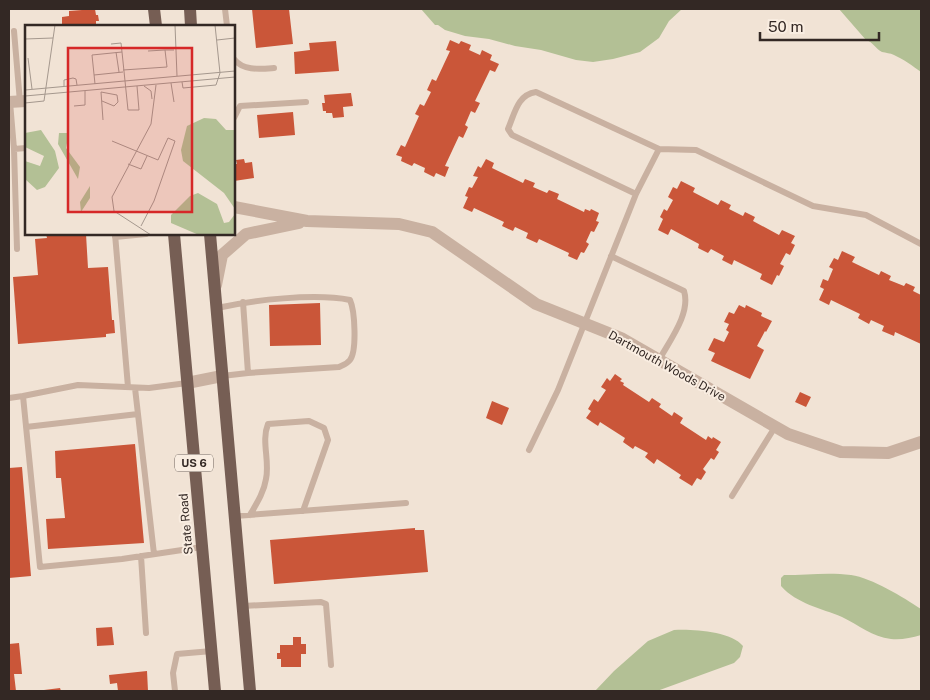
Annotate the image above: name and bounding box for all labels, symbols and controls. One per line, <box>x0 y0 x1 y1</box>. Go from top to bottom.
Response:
scale bar <box>760 10 879 42</box>
text: 50 m <box>768 18 803 35</box>
inset map <box>25 25 235 235</box>
street label: Dartmouth Woods Drive <box>606 328 728 404</box>
road number: US 6 <box>175 454 213 472</box>
street label: State Road <box>176 493 196 555</box>

